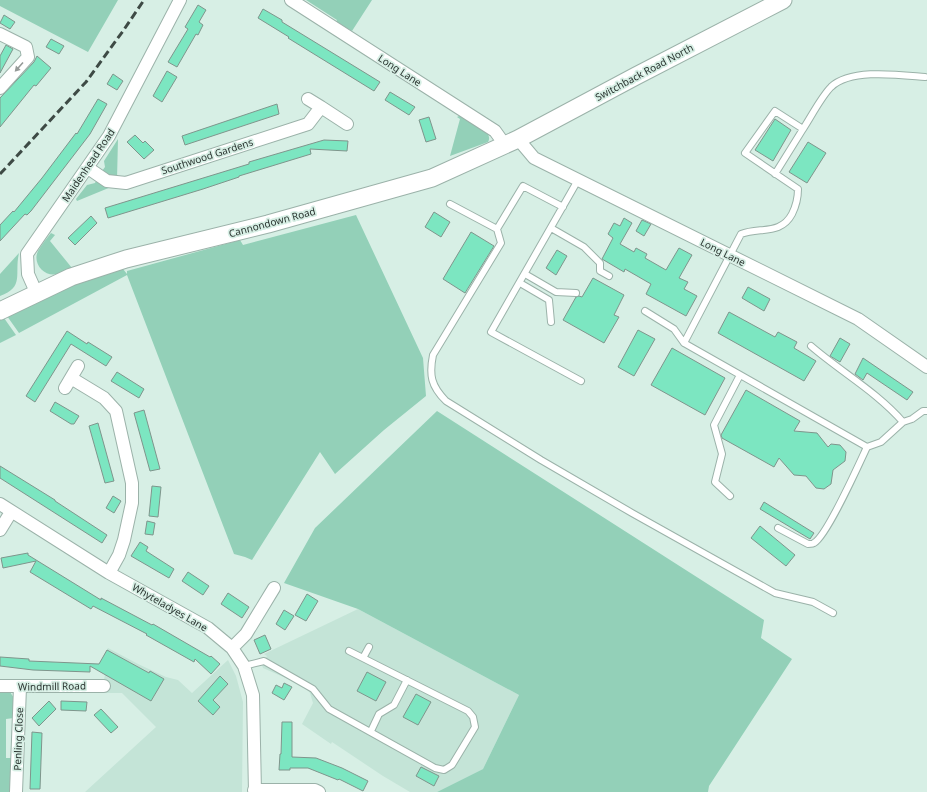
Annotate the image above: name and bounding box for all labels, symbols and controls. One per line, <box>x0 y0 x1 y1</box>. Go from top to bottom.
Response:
street label: Switchback Road North <box>592 40 696 104</box>
street label: Long Lane <box>376 51 425 89</box>
one-way arrow <box>14 62 24 72</box>
street label: Maidenhead Road <box>58 126 118 204</box>
street label: Southwood Gardens <box>159 134 255 177</box>
street label: Cannondown Road <box>227 204 317 240</box>
street label: Long Lane <box>698 235 748 269</box>
street label: Whyteladyes Lane <box>130 580 211 634</box>
street label: Windmill Road <box>18 678 86 694</box>
street label: Penling Close <box>10 707 26 771</box>

